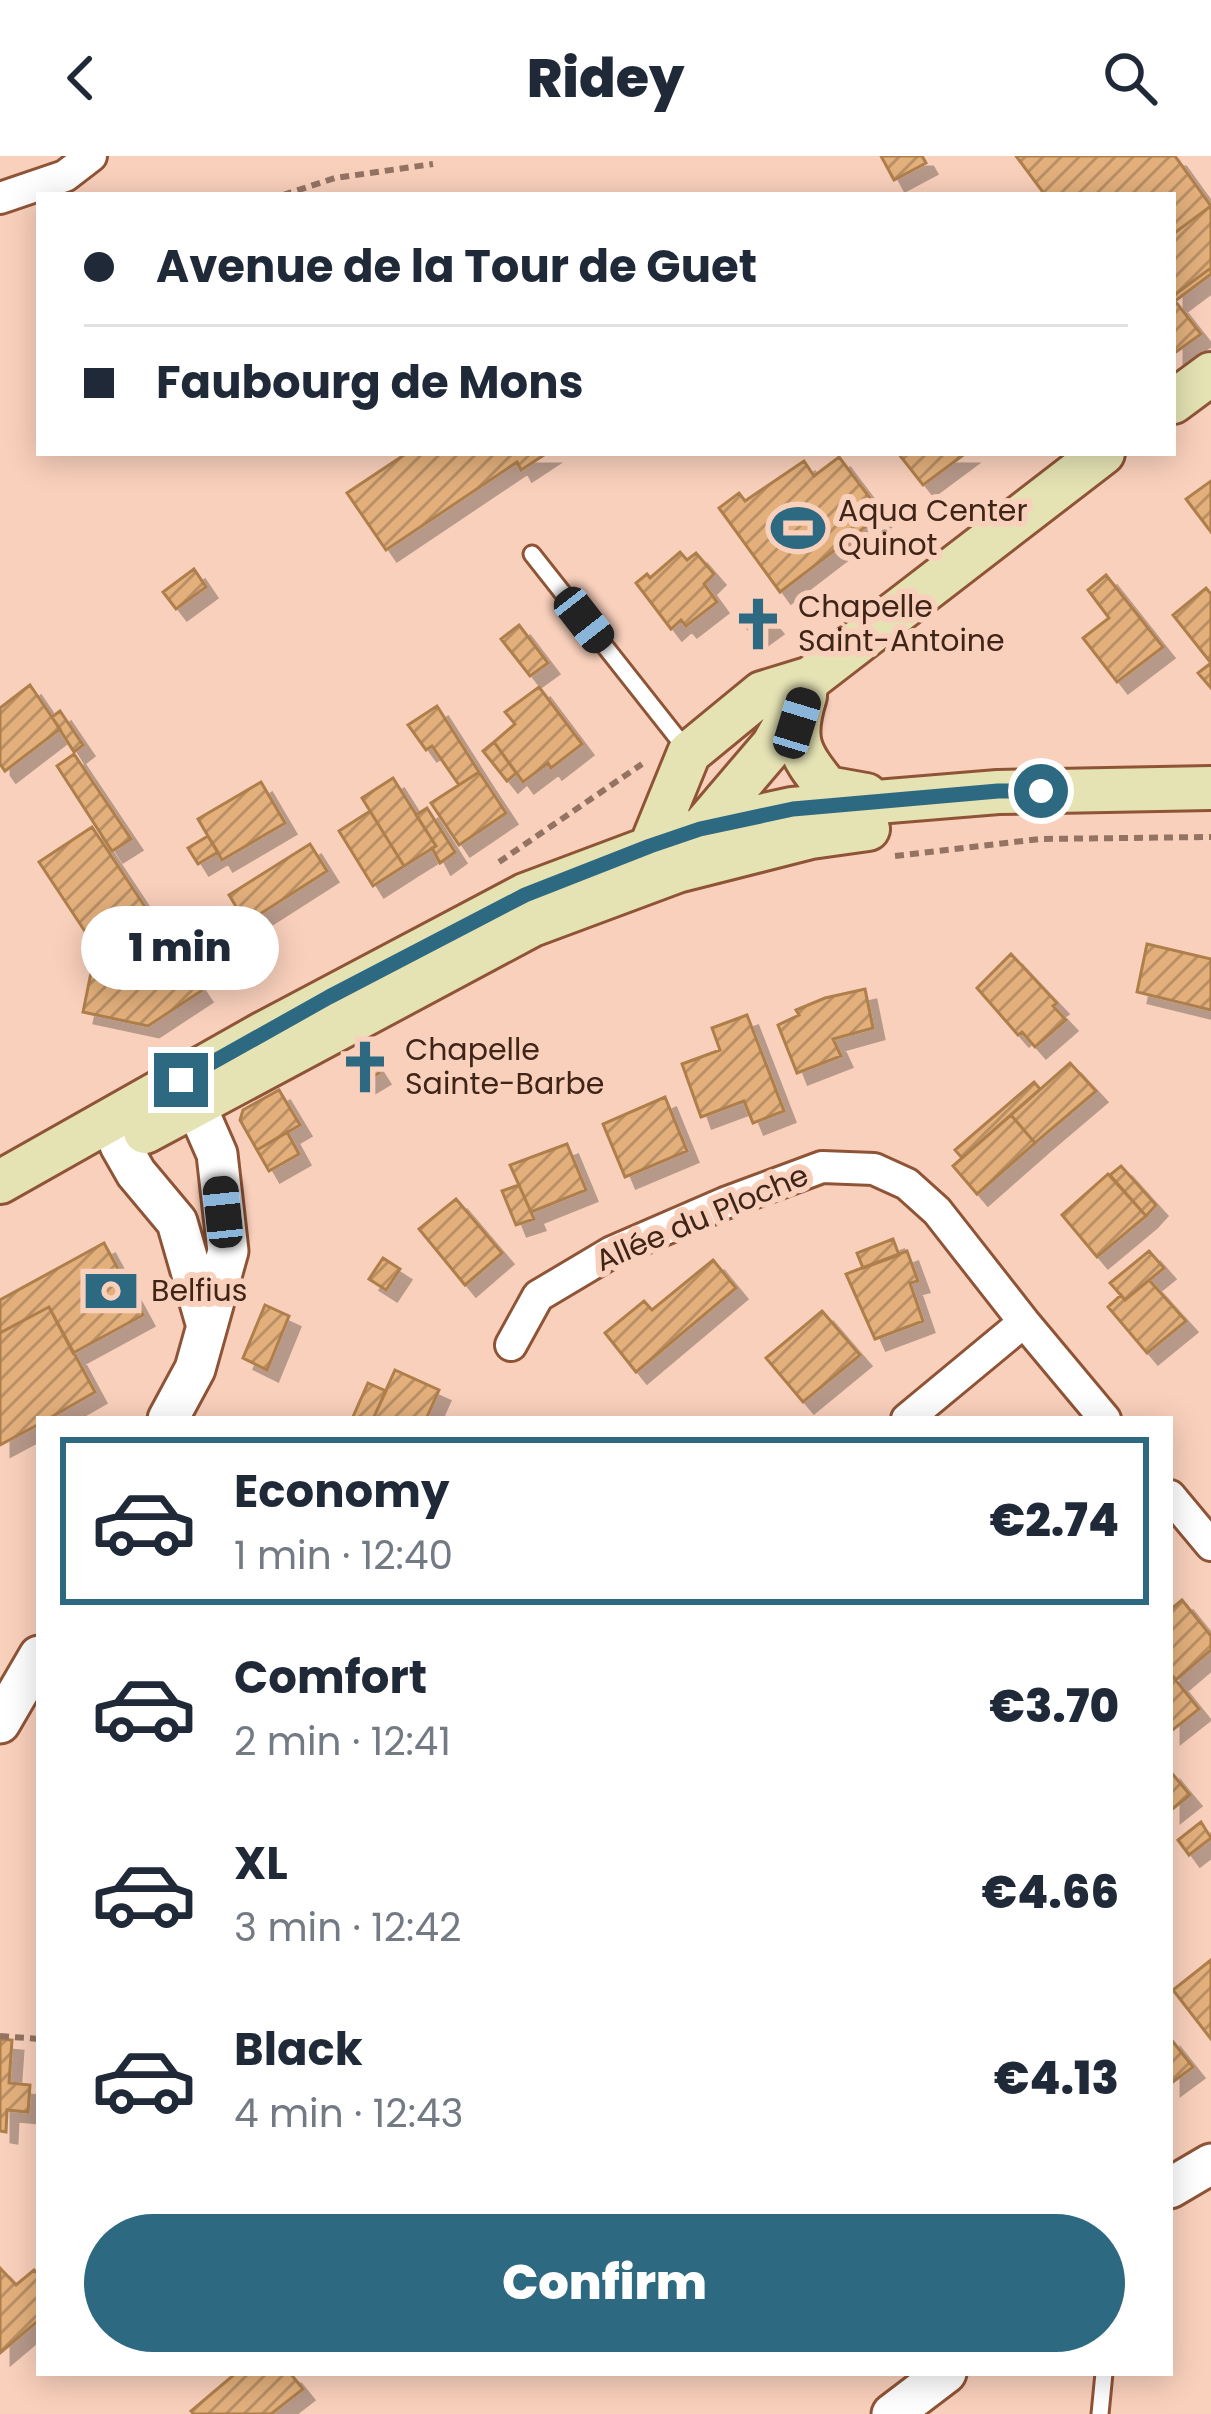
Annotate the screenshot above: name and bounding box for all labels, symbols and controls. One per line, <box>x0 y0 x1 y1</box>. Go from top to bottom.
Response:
text: Ridey <box>527 40 684 116</box>
icon: back <box>48 45 114 111</box>
icon: search <box>1097 45 1163 111</box>
text: Avenue de la Tour de Guet <box>156 235 757 298</box>
text: Faubourg de Mons <box>156 351 584 414</box>
place label: Aqua Center Quinot <box>838 489 1028 566</box>
sports icon: Aqua Center Quinot <box>769 499 827 557</box>
car <box>548 581 620 659</box>
place label: Chapelle Saint-Antoine <box>798 585 1005 662</box>
church icon: Chapelle Saint-Antoine <box>729 595 787 653</box>
car <box>769 683 825 763</box>
route start <box>1014 764 1068 818</box>
callout: 1 min <box>82 906 280 990</box>
text: 1 min <box>129 920 231 975</box>
place label: Chapelle Sainte-Barbe <box>405 1028 604 1105</box>
church icon: Chapelle Sainte-Barbe <box>336 1038 394 1096</box>
route end <box>154 1053 208 1107</box>
street label: Allée du Ploche <box>589 1153 815 1282</box>
car <box>201 1174 245 1250</box>
bank icon: Belfius <box>82 1262 140 1320</box>
place label: Belfius <box>151 1269 247 1312</box>
text: Economy <box>234 1460 449 1523</box>
icon: car <box>90 1467 198 1575</box>
text: €2.74 <box>990 1489 1119 1552</box>
text: 1 min · 12:40 <box>234 1528 453 1583</box>
text: Comfort <box>234 1646 427 1709</box>
icon: car <box>90 1653 198 1761</box>
text: €3.70 <box>989 1675 1119 1738</box>
text: 2 min · 12:41 <box>234 1714 451 1769</box>
text: XL <box>234 1832 288 1895</box>
icon: car <box>90 1839 198 1947</box>
text: €4.66 <box>982 1861 1119 1924</box>
text: 3 min · 12:42 <box>234 1900 461 1955</box>
text: Black <box>234 2018 363 2081</box>
icon: car <box>90 2025 198 2133</box>
text: €4.13 <box>994 2047 1119 2110</box>
text: 4 min · 12:43 <box>234 2086 463 2141</box>
button: Confirm <box>84 2214 1125 2352</box>

